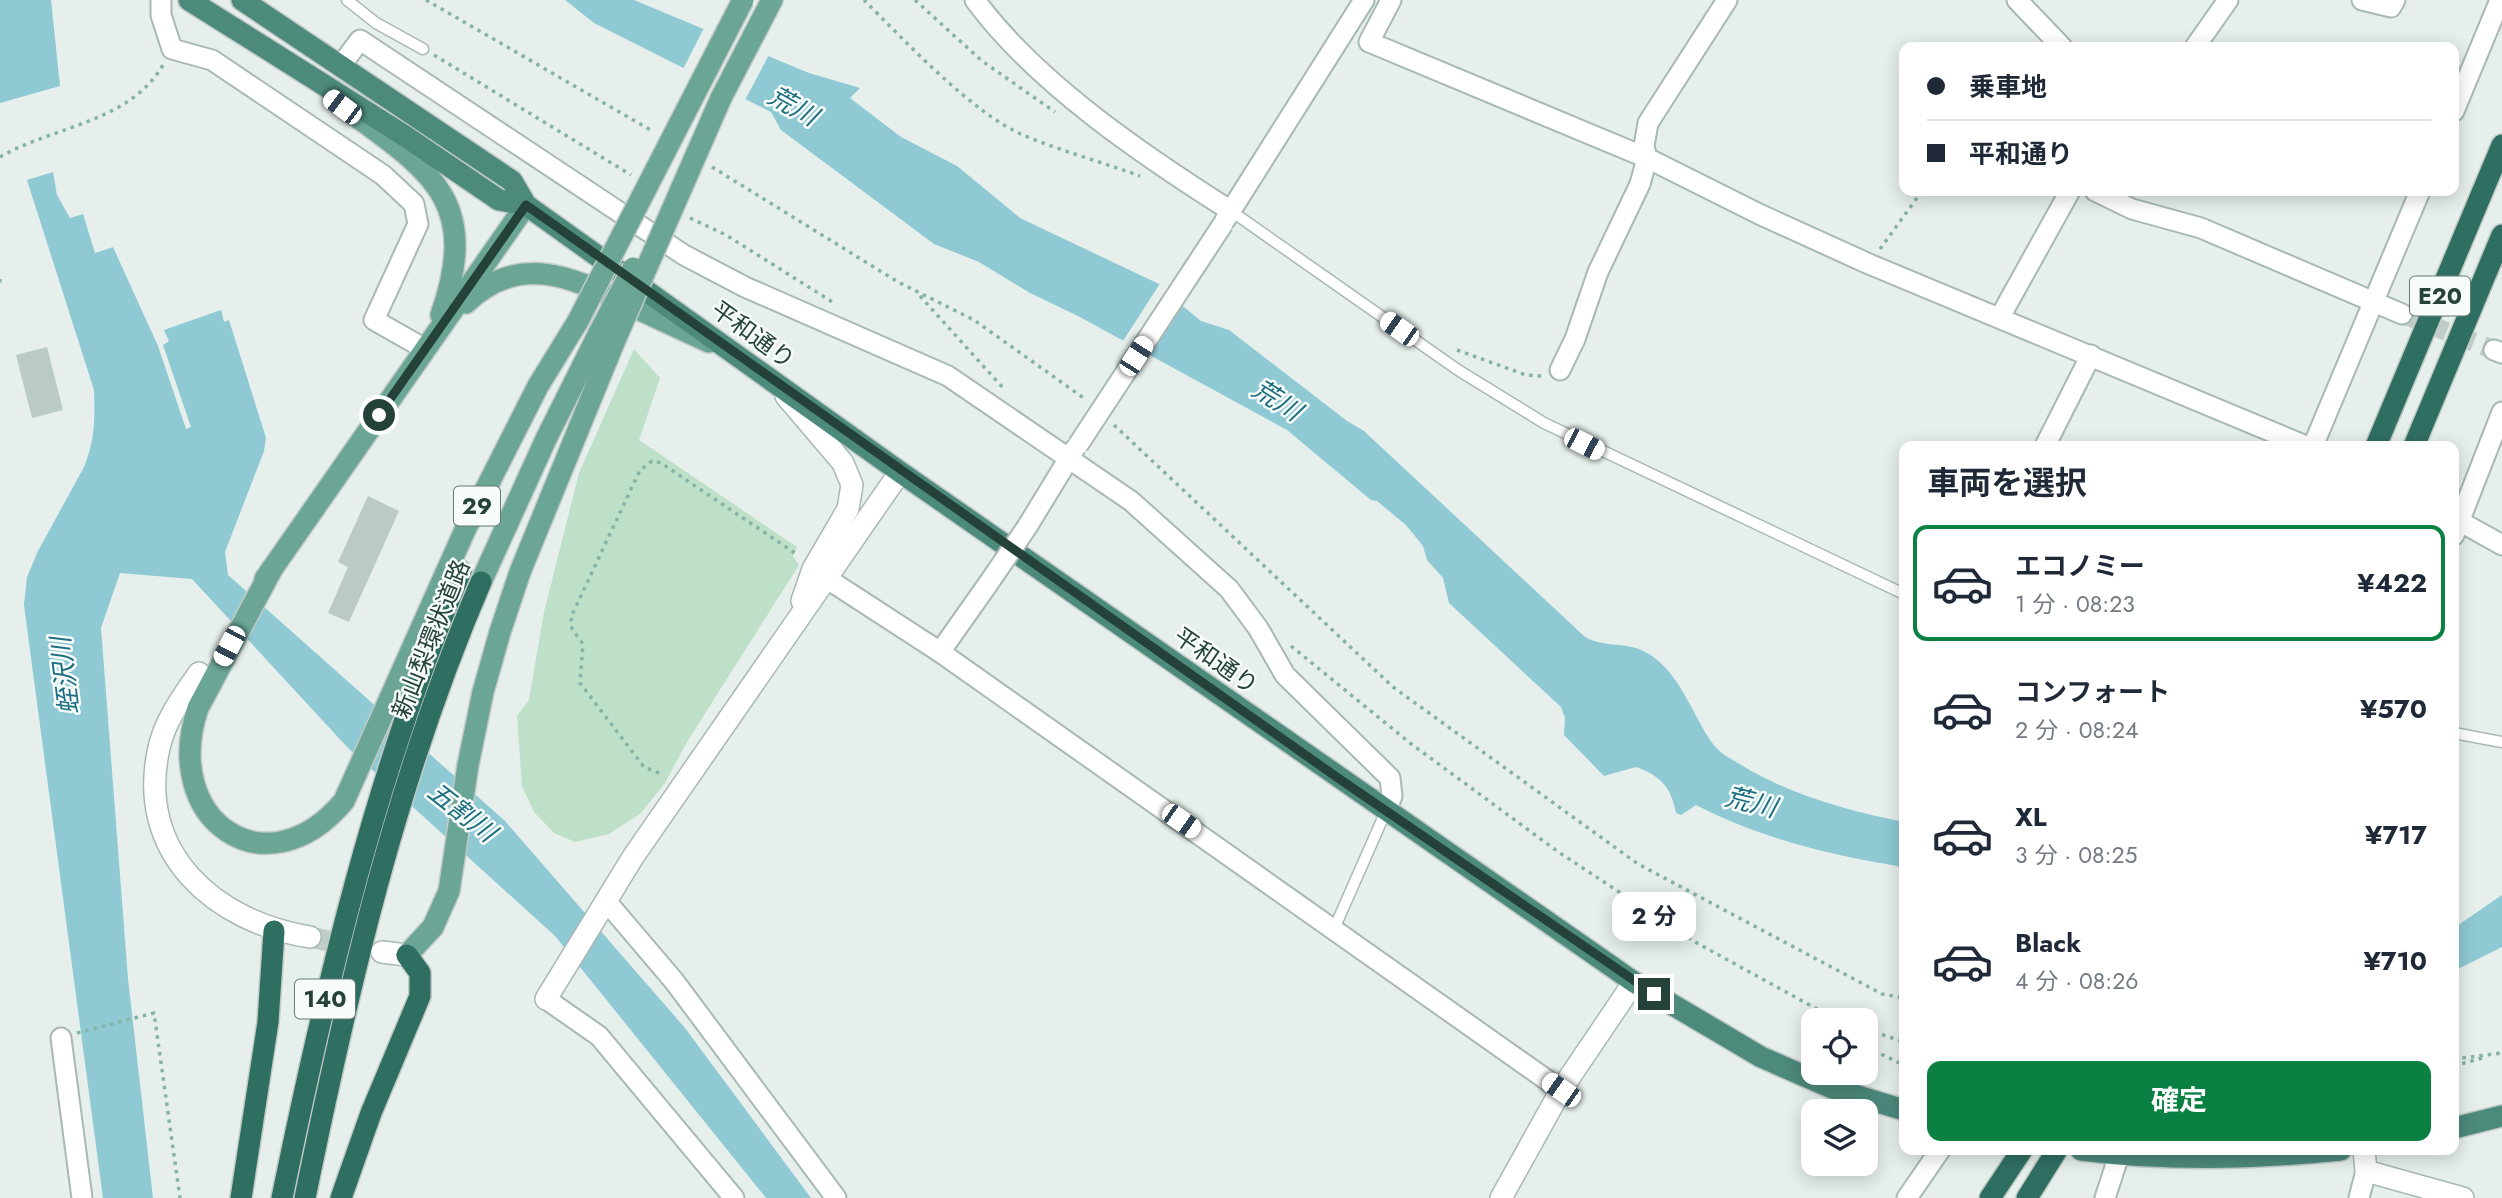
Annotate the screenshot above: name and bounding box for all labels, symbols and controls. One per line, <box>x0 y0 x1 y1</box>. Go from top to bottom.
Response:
text: 乗車地 <box>1969 68 2047 106</box>
water label: 荒川 <box>761 77 828 137</box>
car <box>319 86 366 128</box>
text: 平和通り <box>1969 135 2073 173</box>
road number: E20 <box>2410 276 2470 316</box>
street label: 平和通り <box>704 292 802 377</box>
car <box>1376 308 1423 350</box>
car <box>1116 333 1157 379</box>
water label: 荒川 <box>1245 370 1312 431</box>
route start <box>363 399 395 431</box>
car <box>1561 425 1608 463</box>
text: 車両を選択 <box>1927 460 2087 506</box>
road number: 29 <box>454 486 500 526</box>
text: エコノミー <box>2015 547 2145 585</box>
icon: car <box>1931 552 1994 615</box>
street label: 新山梨環状道路 <box>383 554 478 723</box>
text: ¥422 <box>2357 564 2427 602</box>
text: 1 分 · 08:23 <box>2015 587 2135 621</box>
street label: 平和通り <box>1167 619 1266 702</box>
car <box>210 623 249 669</box>
water label: 蛭沢川 <box>41 632 89 717</box>
text: コンフォート <box>2015 673 2170 711</box>
icon: car <box>1931 678 1994 741</box>
text: ¥570 <box>2360 690 2427 728</box>
text: 2 分 · 08:24 <box>2015 713 2138 747</box>
water label: 五割川 <box>420 773 507 853</box>
water label: 荒川 <box>1721 777 1784 827</box>
text: XL <box>2015 798 2047 836</box>
car <box>1158 800 1205 842</box>
icon: car <box>1931 804 1994 867</box>
text: ¥717 <box>2365 816 2427 854</box>
text: 3 分 · 08:25 <box>2015 838 2137 872</box>
callout: 2 分 <box>1612 892 1696 942</box>
text: 2 分 <box>1632 899 1677 933</box>
text: Black <box>2015 924 2081 962</box>
icon: car <box>1931 930 1994 993</box>
text: ¥710 <box>2363 942 2427 980</box>
text: 4 分 · 08:26 <box>2015 964 2139 998</box>
route end <box>1638 978 1670 1010</box>
road number: 140 <box>295 980 355 1018</box>
map controls <box>1801 1008 1878 1176</box>
button: locate <box>1801 1008 1878 1085</box>
button: 確定 <box>1927 1061 2431 1141</box>
car <box>1538 1069 1585 1111</box>
button: layers <box>1801 1099 1878 1176</box>

